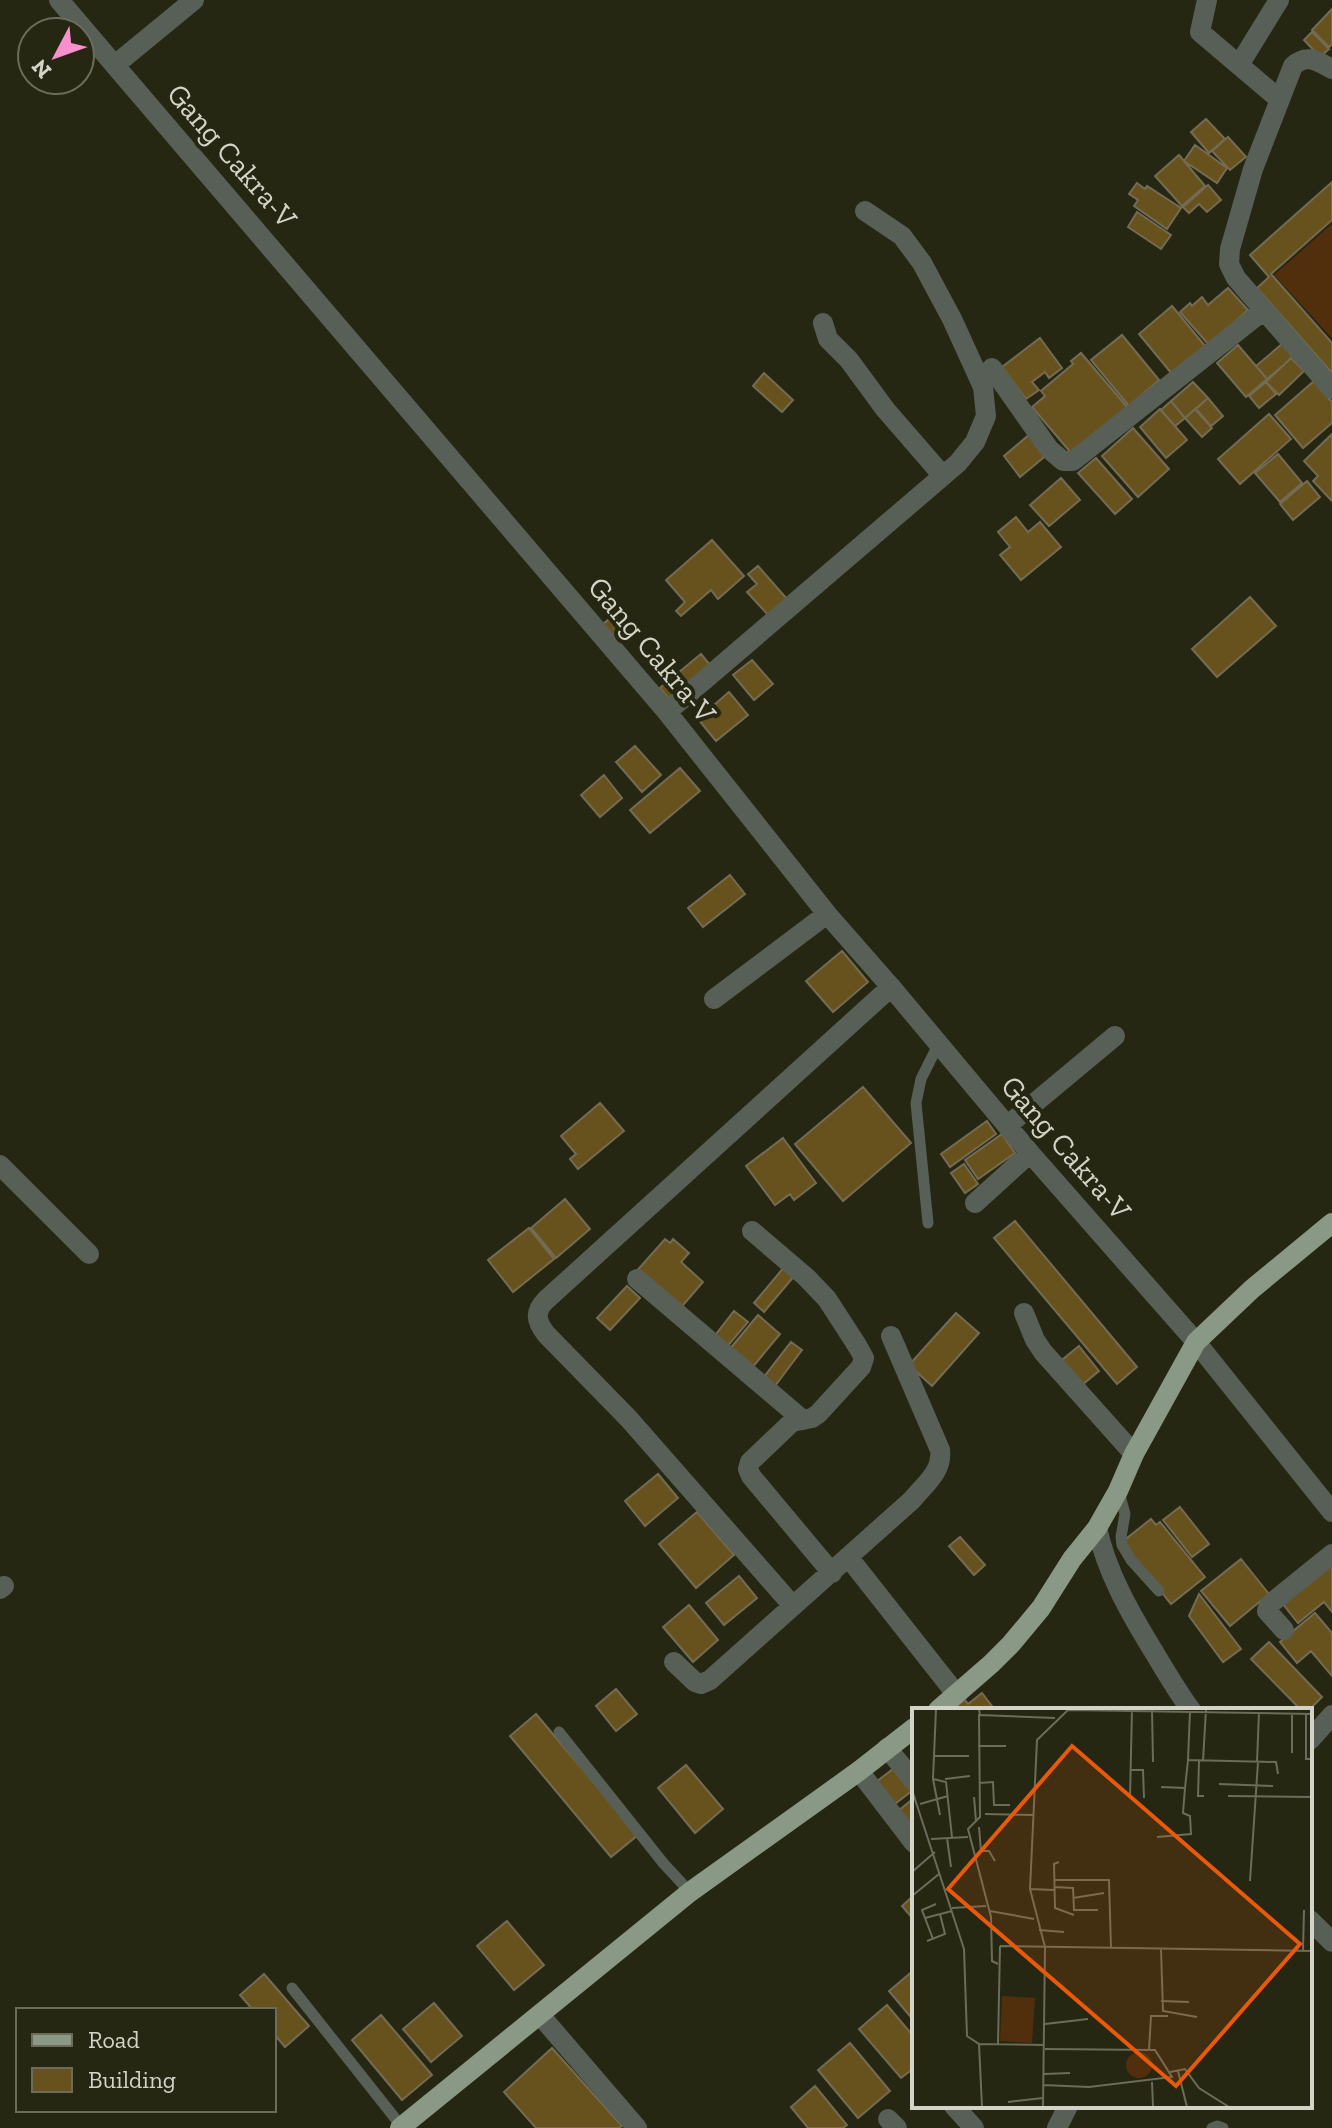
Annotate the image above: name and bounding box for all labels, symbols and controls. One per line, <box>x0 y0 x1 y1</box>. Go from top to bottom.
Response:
north arrow <box>16 16 96 96</box>
text: N <box>25 53 57 84</box>
street label: Gang Cakra-V <box>159 76 305 236</box>
street label: Gang Cakra-V <box>580 570 724 731</box>
street label: Gang Cakra-V <box>993 1068 1139 1228</box>
inset map <box>912 1708 1312 2108</box>
legend <box>16 2008 276 2112</box>
text: Road <box>88 2025 140 2054</box>
text: Building <box>88 2065 176 2094</box>

